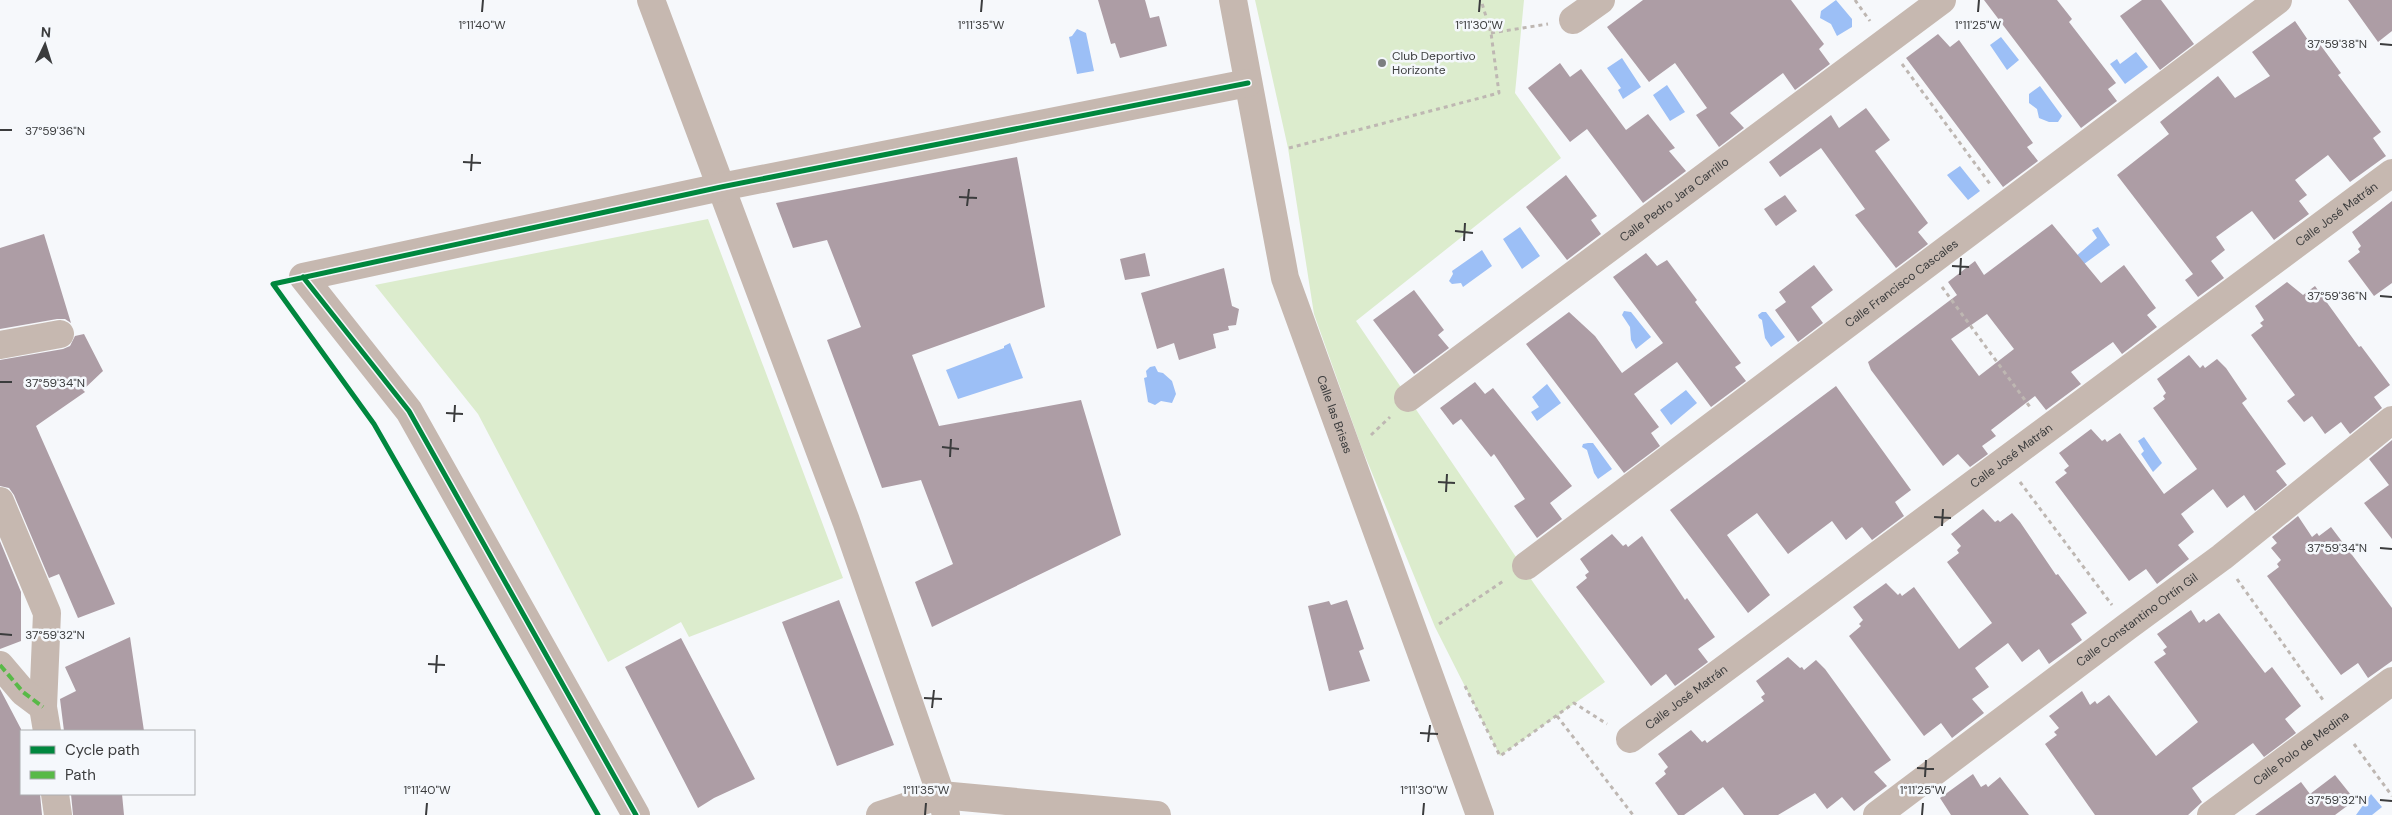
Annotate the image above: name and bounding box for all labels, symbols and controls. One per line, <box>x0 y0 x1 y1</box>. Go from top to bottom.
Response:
text: 1°11'40"W <box>458 17 506 33</box>
text: 1°11'35"W <box>958 17 1005 33</box>
text: 1°11'30"W <box>1455 17 1503 33</box>
text: 1°11'25"W <box>1955 17 2002 33</box>
north arrow <box>20 20 70 70</box>
text: N <box>40 23 52 41</box>
text: 37°59'38"N <box>2307 36 2367 52</box>
place label: Club Deportivo Horizonte <box>1392 48 1476 78</box>
marker: Club Deportivo Horizonte <box>1376 57 1388 69</box>
text: 37°59'36"N <box>25 123 85 139</box>
street label: Calle Pedro Jara Carrillo <box>1616 154 1732 246</box>
street label: Calle José Matrán <box>2292 178 2381 250</box>
street label: Calle Francisco Cascales <box>1842 235 1961 331</box>
text: 37°59'36"N <box>2307 288 2367 304</box>
street label: Calle las Brisas <box>1313 373 1356 456</box>
text: 37°59'34"N <box>25 375 85 391</box>
street label: Calle José Matrán <box>1967 420 2056 492</box>
text: 37°59'34"N <box>2307 540 2367 556</box>
street label: Calle Constantino Ortín Gil <box>2073 569 2201 670</box>
text: 37°59'32"N <box>25 627 85 643</box>
street label: Calle José Matrán <box>1642 661 1731 733</box>
street label: Calle Polo de Medina <box>2250 708 2352 789</box>
legend <box>20 730 195 795</box>
text: Cycle path <box>65 740 140 760</box>
text: Path <box>65 765 96 785</box>
text: 1°11'40"W <box>403 782 451 798</box>
text: 1°11'35"W <box>903 782 950 798</box>
text: 1°11'30"W <box>1400 782 1448 798</box>
text: 1°11'25"W <box>1900 782 1947 798</box>
text: 37°59'32"N <box>2307 792 2367 808</box>

